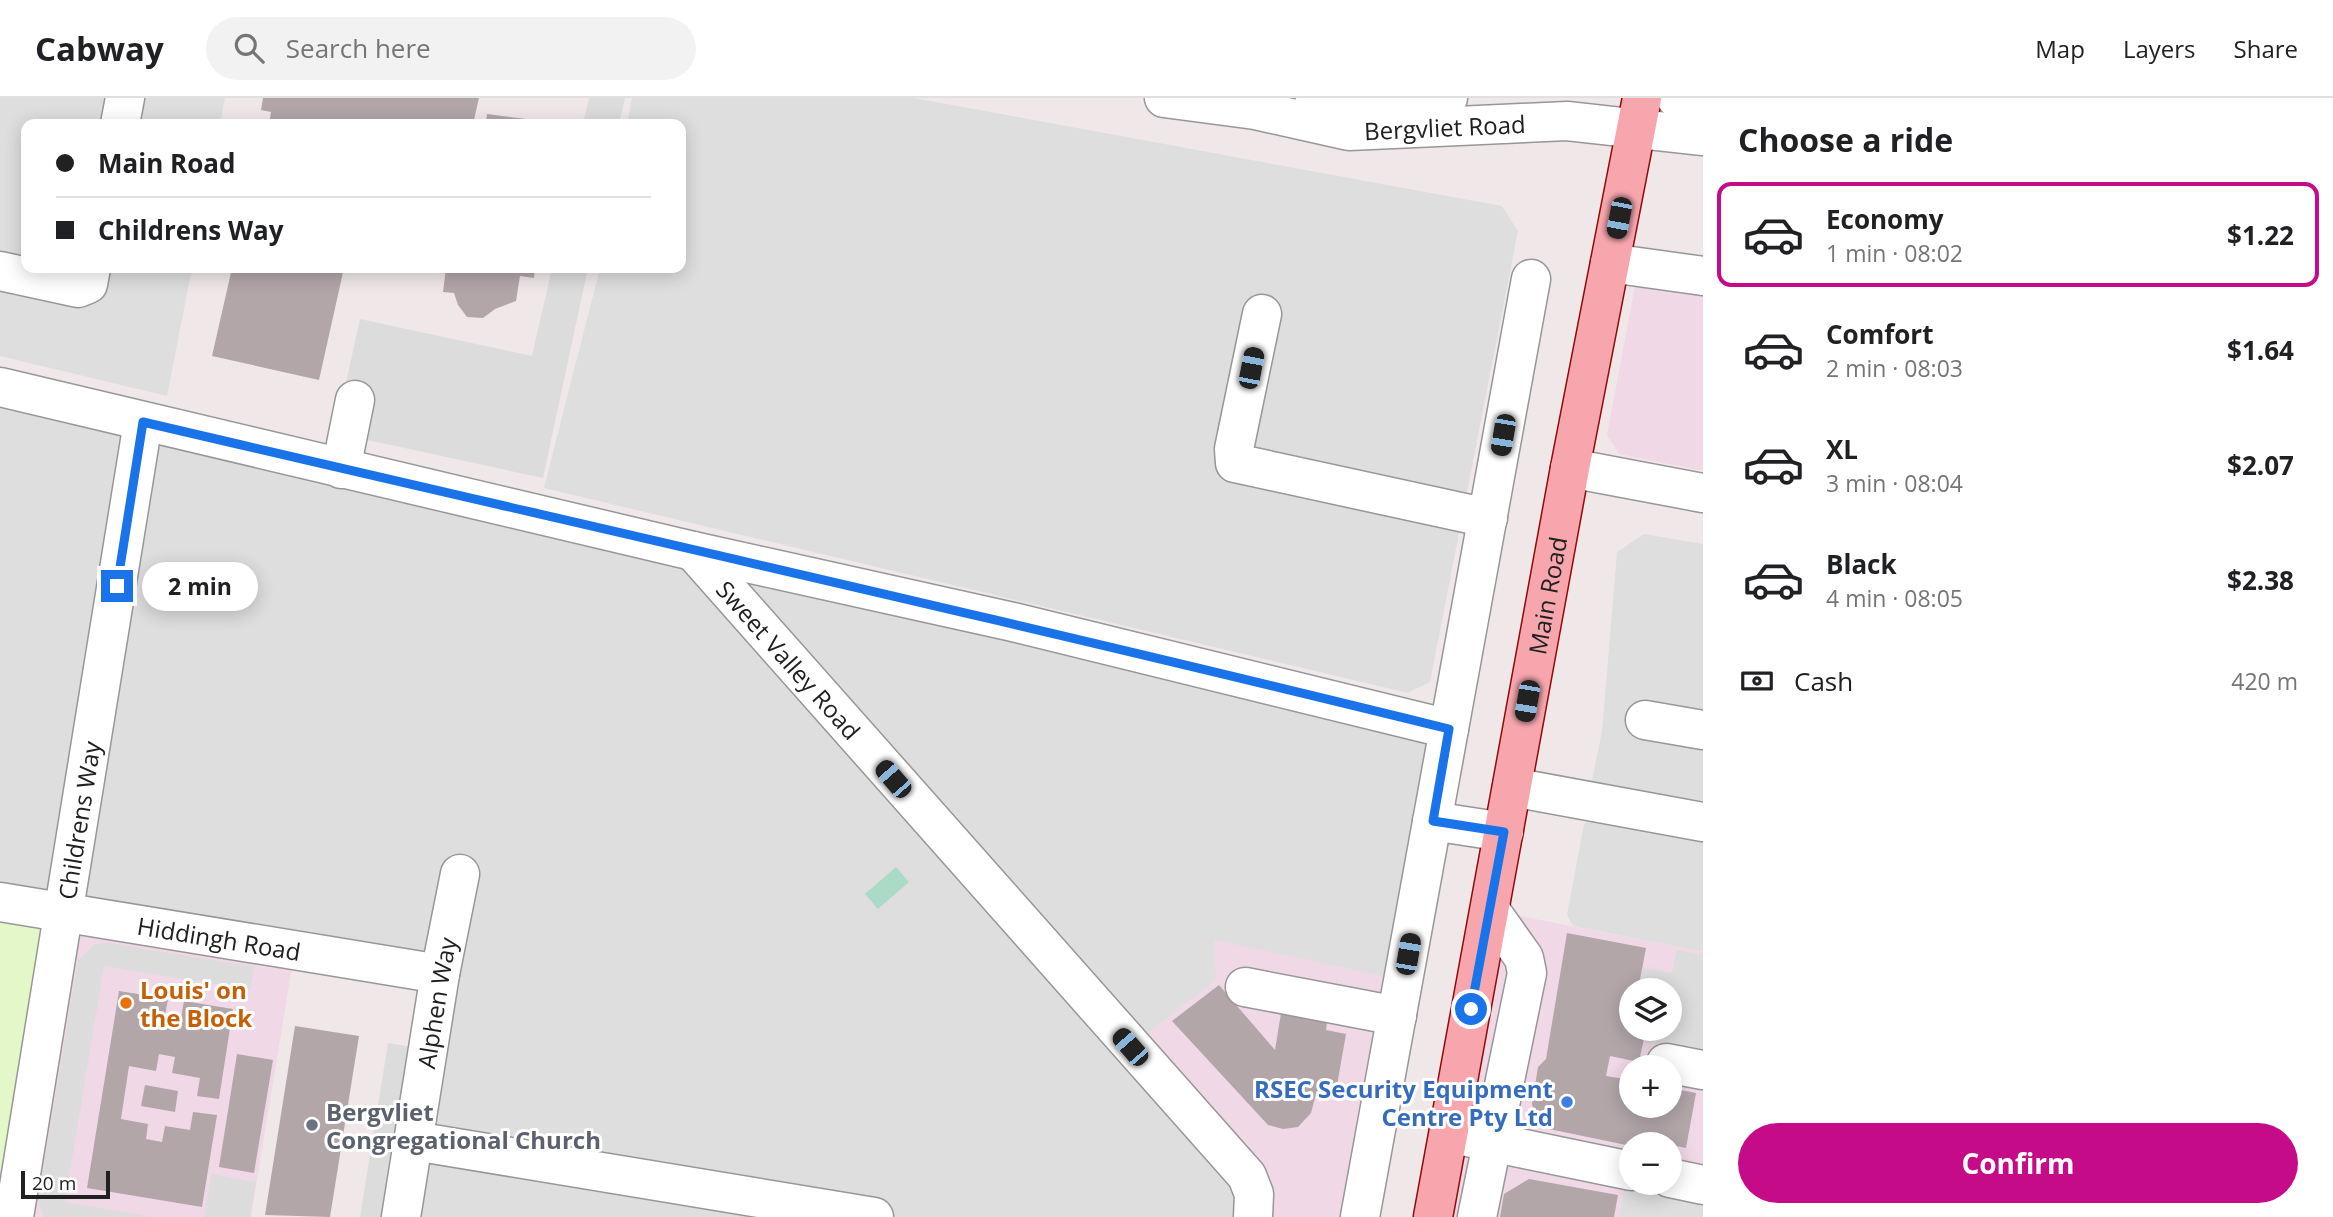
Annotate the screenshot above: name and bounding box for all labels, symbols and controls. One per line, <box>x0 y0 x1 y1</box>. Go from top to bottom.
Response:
search box <box>206 17 696 80</box>
text: Cabway <box>35 26 164 71</box>
icon: search <box>230 29 268 67</box>
text: Search here <box>286 30 431 66</box>
text: Map <box>2035 32 2085 65</box>
text: Layers <box>2123 32 2196 65</box>
text: Share <box>2234 32 2298 65</box>
street label: Bergvliet Road <box>1363 106 1526 147</box>
text: Choose a ride <box>1738 118 1953 161</box>
text: Main Road <box>98 145 235 181</box>
car <box>1605 195 1634 241</box>
text: Economy <box>1826 201 1944 237</box>
icon: car <box>1742 203 1805 266</box>
text: Childrens Way <box>98 212 284 248</box>
text: $1.22 <box>2227 217 2294 253</box>
text: 1 min · 08:02 <box>1826 237 1963 269</box>
text: Comfort <box>1826 316 1933 352</box>
icon: car <box>1742 318 1805 381</box>
text: $1.64 <box>2227 332 2294 368</box>
car <box>1237 345 1266 391</box>
text: 2 min · 08:03 <box>1826 352 1963 384</box>
car <box>1490 412 1517 458</box>
text: XL <box>1826 431 1858 467</box>
icon: car <box>1742 433 1805 496</box>
text: $2.07 <box>2227 447 2294 483</box>
text: 3 min · 08:04 <box>1826 467 1963 499</box>
street label: Main Road <box>1520 534 1574 657</box>
text: Black <box>1826 546 1897 582</box>
icon: car <box>1742 548 1805 611</box>
callout: 2 min <box>142 561 257 610</box>
text: $2.38 <box>2227 562 2294 598</box>
route end <box>101 570 133 602</box>
text: 2 min <box>168 570 232 602</box>
street label: Sweet Valley Road <box>710 573 869 746</box>
text: 4 min · 08:05 <box>1826 582 1963 614</box>
icon: cash <box>1738 662 1776 700</box>
text: Cash <box>1794 663 1853 699</box>
text: 420 m <box>2231 665 2298 697</box>
car <box>1514 678 1541 724</box>
street label: Childrens Way <box>49 738 108 902</box>
car <box>872 756 915 802</box>
street label: Hiddingh Road <box>135 908 303 967</box>
car <box>1395 931 1422 977</box>
street label: Alphen Way <box>409 933 464 1071</box>
place label: Louis' on the Block <box>140 973 252 1034</box>
map controls <box>1619 978 1682 1195</box>
button: layers <box>1619 978 1682 1041</box>
route start <box>1455 993 1487 1025</box>
marker: Louis' on the Block <box>118 995 134 1011</box>
car <box>1109 1024 1152 1070</box>
button: + <box>1619 1055 1682 1118</box>
place label: RSEC Security Equipment Centre Pty Ltd <box>1254 1072 1553 1133</box>
marker: RSEC Security Equipment Centre Pty Ltd <box>1559 1094 1575 1110</box>
place label: Bergvliet Congregational Church <box>326 1095 601 1156</box>
marker: Bergvliet Congregational Church <box>304 1117 320 1133</box>
button: Confirm <box>1738 1123 2298 1203</box>
button: − <box>1619 1132 1682 1195</box>
scale bar <box>21 1168 110 1200</box>
text: 20 m <box>32 1170 76 1196</box>

